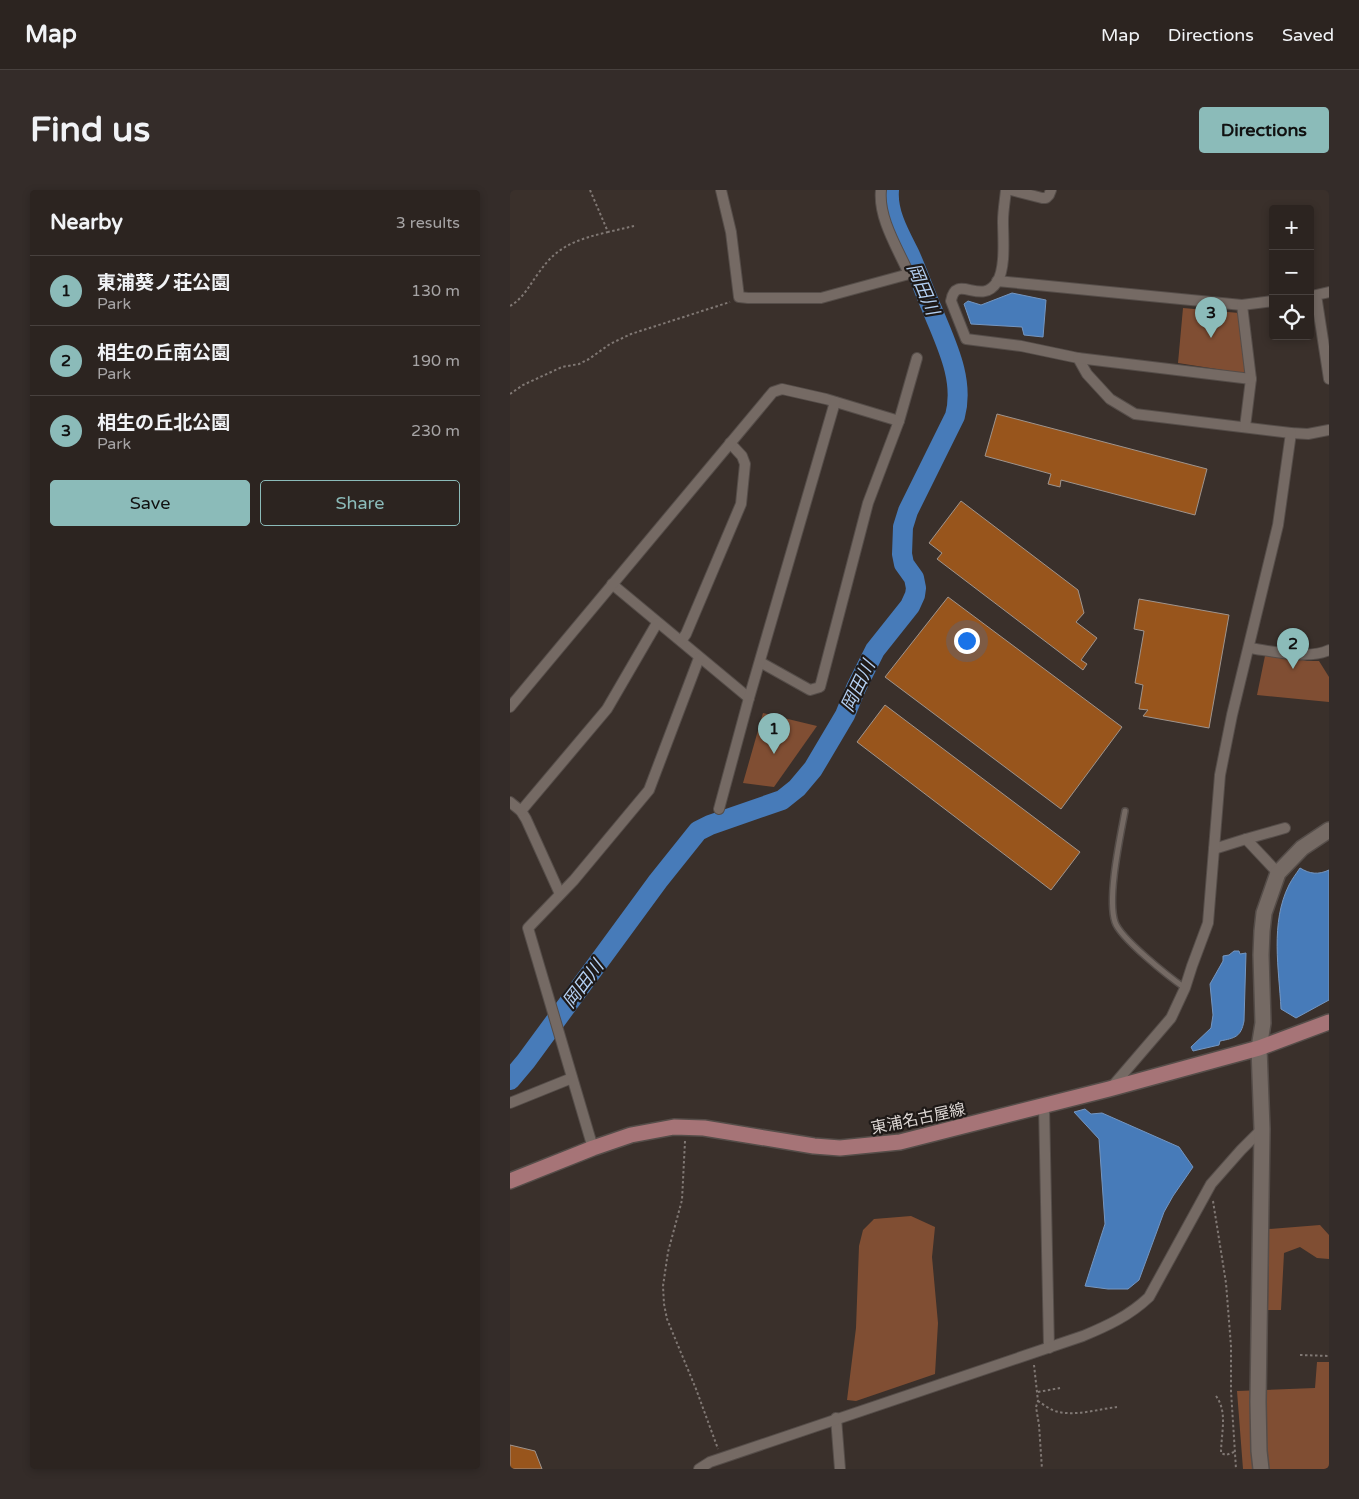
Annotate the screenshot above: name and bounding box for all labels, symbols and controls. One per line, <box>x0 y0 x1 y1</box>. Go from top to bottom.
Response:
text: Map <box>25 20 77 49</box>
text: Map <box>1101 24 1140 46</box>
text: Directions <box>1168 24 1254 46</box>
text: Saved <box>1282 24 1334 46</box>
button: Directions <box>1199 107 1329 153</box>
text: Find us <box>30 109 150 151</box>
map controls <box>1269 205 1314 340</box>
button: + <box>1269 205 1314 250</box>
text: Nearby <box>50 210 123 235</box>
text: 3 results <box>396 213 460 233</box>
button: − <box>1269 250 1314 295</box>
water label: 岡田川 <box>902 260 944 320</box>
text: 東浦葵ノ荘公園 <box>97 272 230 294</box>
text: 1 <box>61 281 71 301</box>
text: 130 m <box>411 281 460 301</box>
text: Park <box>97 294 131 314</box>
button: locate <box>1269 295 1314 340</box>
pin: 3 <box>1195 297 1227 338</box>
text: 相生の丘南公園 <box>97 342 230 364</box>
text: 2 <box>61 351 71 371</box>
text: 190 m <box>411 351 460 371</box>
text: Park <box>97 364 131 384</box>
text: 相生の丘北公園 <box>97 412 230 434</box>
text: 3 <box>61 421 71 441</box>
text: 230 m <box>411 421 460 441</box>
text: Park <box>97 434 131 454</box>
button: Save <box>50 480 250 526</box>
button: Share <box>260 480 460 526</box>
your location <box>954 628 980 654</box>
pin: 2 <box>1277 628 1309 669</box>
water label: 岡田川 <box>836 655 881 715</box>
pin: 1 <box>758 713 790 754</box>
water label: 岡田川 <box>558 954 609 1012</box>
street label: 東浦名古屋線 <box>869 1099 967 1139</box>

